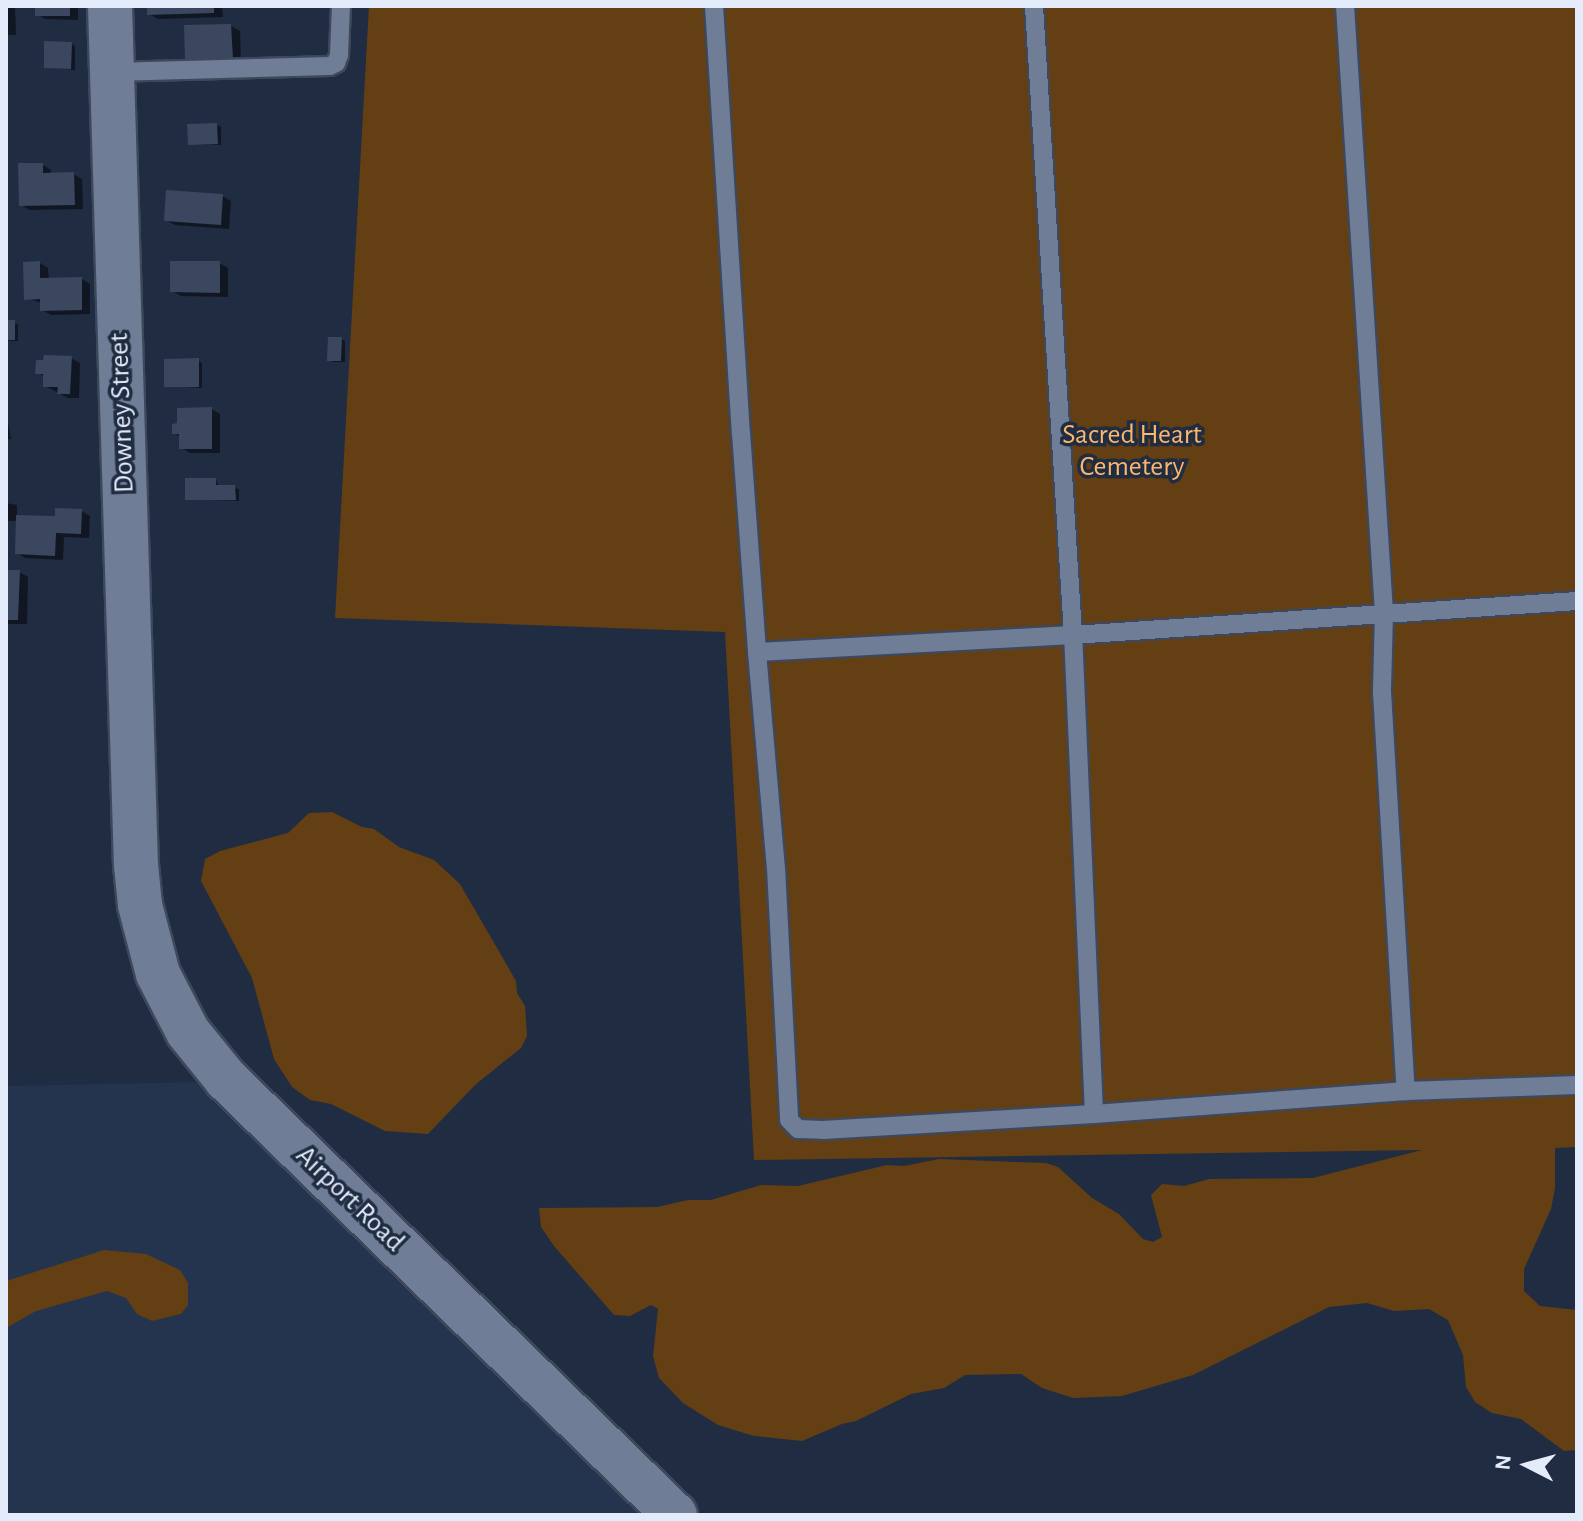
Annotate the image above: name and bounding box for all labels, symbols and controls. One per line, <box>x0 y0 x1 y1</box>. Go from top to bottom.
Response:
street label: Downey Street <box>102 332 142 494</box>
park label: Sacred Heart Cemetery <box>1062 418 1202 484</box>
street label: Airport Road <box>289 1139 411 1259</box>
north arrow <box>1487 1425 1567 1505</box>
text: N <box>1491 1454 1515 1471</box>

